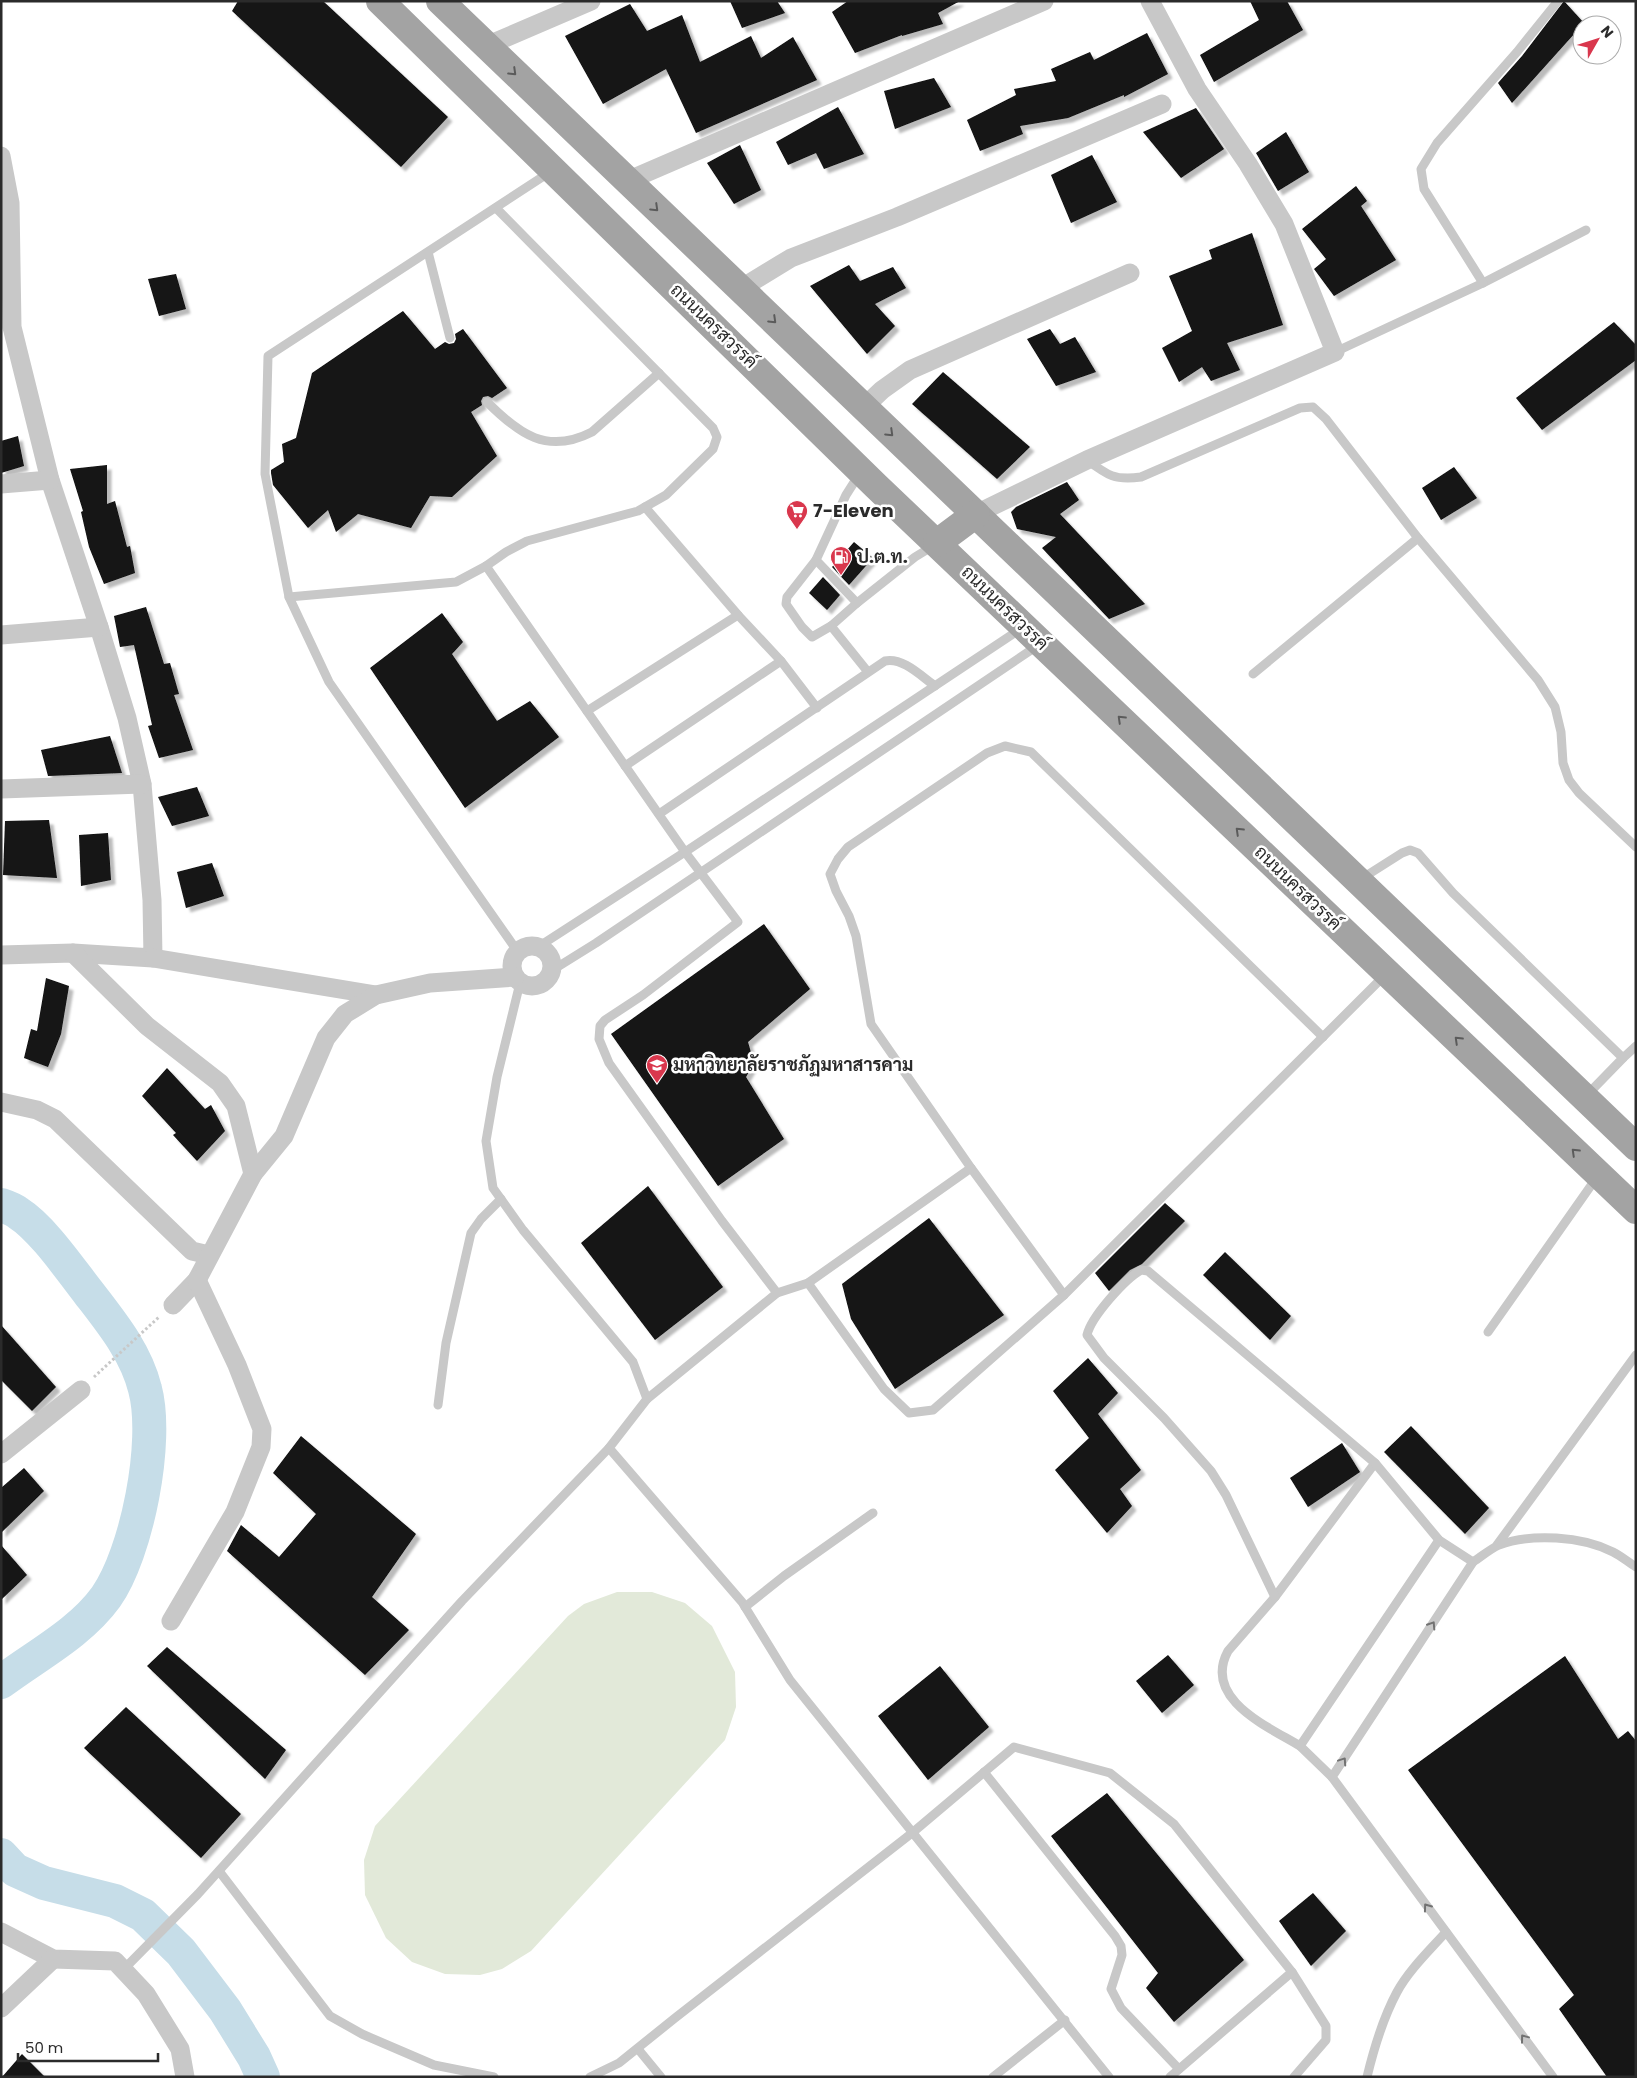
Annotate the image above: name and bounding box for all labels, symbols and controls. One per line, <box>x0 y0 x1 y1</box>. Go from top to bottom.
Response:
north arrow <box>1572 15 1622 65</box>
text: N <box>1596 21 1618 42</box>
one-way arrow <box>507 66 516 75</box>
one-way arrow <box>650 202 659 211</box>
street label: ถนนนครสวรรค์ <box>665 278 763 374</box>
one-way arrow <box>767 314 776 323</box>
one-way arrow <box>885 427 894 436</box>
place label: 7-Eleven <box>813 498 894 523</box>
supermarket icon: 7-Eleven <box>785 499 809 530</box>
place label: ป.ต.ท. <box>857 544 908 569</box>
fuel station icon: ป.ต.ท. <box>829 545 853 576</box>
street label: ถนนนครสวรรค์ <box>956 560 1054 656</box>
one-way arrow <box>1118 716 1127 725</box>
one-way arrow <box>1235 828 1244 837</box>
street label: ถนนนครสวรรค์ <box>1249 840 1347 936</box>
one-way arrow <box>1454 1036 1463 1045</box>
place label: มหาวิทยาลัยราชภัฏมหาสารคาม <box>673 1052 913 1077</box>
school or university icon: มหาวิทยาลัยราชภัฏมหาสารคาม <box>645 1053 669 1084</box>
one-way arrow <box>1572 1149 1581 1158</box>
one-way arrow <box>1426 1622 1435 1631</box>
one-way arrow <box>1337 1757 1346 1767</box>
one-way arrow <box>1425 1904 1433 1913</box>
scale bar <box>18 2030 158 2062</box>
one-way arrow <box>1521 2035 1529 2044</box>
text: 50 m <box>25 2037 63 2058</box>

